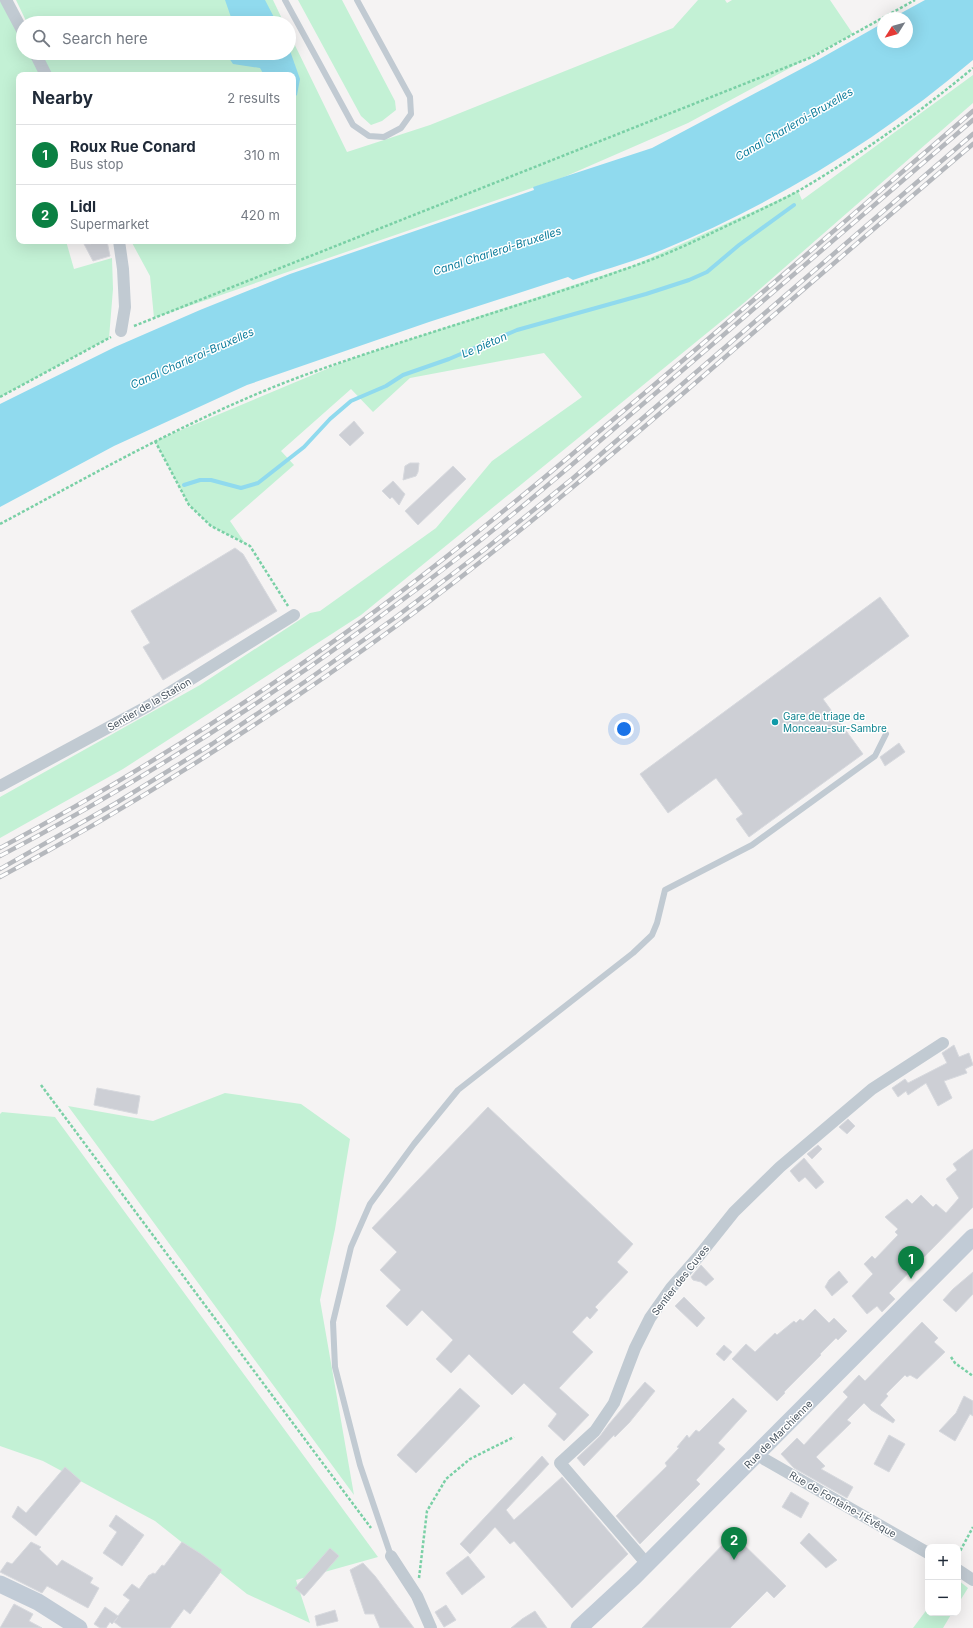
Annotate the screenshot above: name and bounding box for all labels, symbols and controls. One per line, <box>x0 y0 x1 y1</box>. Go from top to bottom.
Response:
north arrow <box>877 12 913 48</box>
search box <box>16 16 296 60</box>
icon: search <box>30 27 52 49</box>
text: Search here <box>62 29 148 48</box>
water label: Canal Charleroi-Bruxelles <box>732 84 856 164</box>
text: Nearby <box>32 88 93 108</box>
text: 2 results <box>227 90 280 106</box>
text: Roux Rue Conard <box>70 137 196 156</box>
text: 1 <box>42 147 48 163</box>
text: 310 m <box>243 147 280 163</box>
text: Bus stop <box>70 156 123 172</box>
text: Lidl <box>70 197 96 216</box>
text: 2 <box>41 207 49 223</box>
text: 420 m <box>240 207 280 223</box>
text: Supermarket <box>70 216 149 232</box>
water label: Canal Charleroi-Bruxelles <box>431 224 563 278</box>
water label: Canal Charleroi-Bruxelles <box>128 324 256 392</box>
water label: Le piéton <box>459 329 509 361</box>
street label: Sentier de la Station <box>105 675 193 733</box>
place label: Gare de triage de Monceau-sur-Sambre <box>783 710 887 734</box>
marker: Gare de triage de Monceau-sur-Sambre <box>770 717 780 727</box>
your location <box>614 719 634 739</box>
street label: Sentier des Cuves <box>649 1242 711 1318</box>
pin: 1 <box>898 1246 924 1279</box>
street label: Rue de Marchienne <box>741 1397 815 1471</box>
street label: Rue de Fontaine-l'Évêque <box>787 1468 899 1540</box>
pin: 2 <box>721 1527 747 1560</box>
map controls <box>925 1544 961 1616</box>
button: + <box>925 1544 961 1580</box>
button: − <box>925 1580 961 1616</box>

